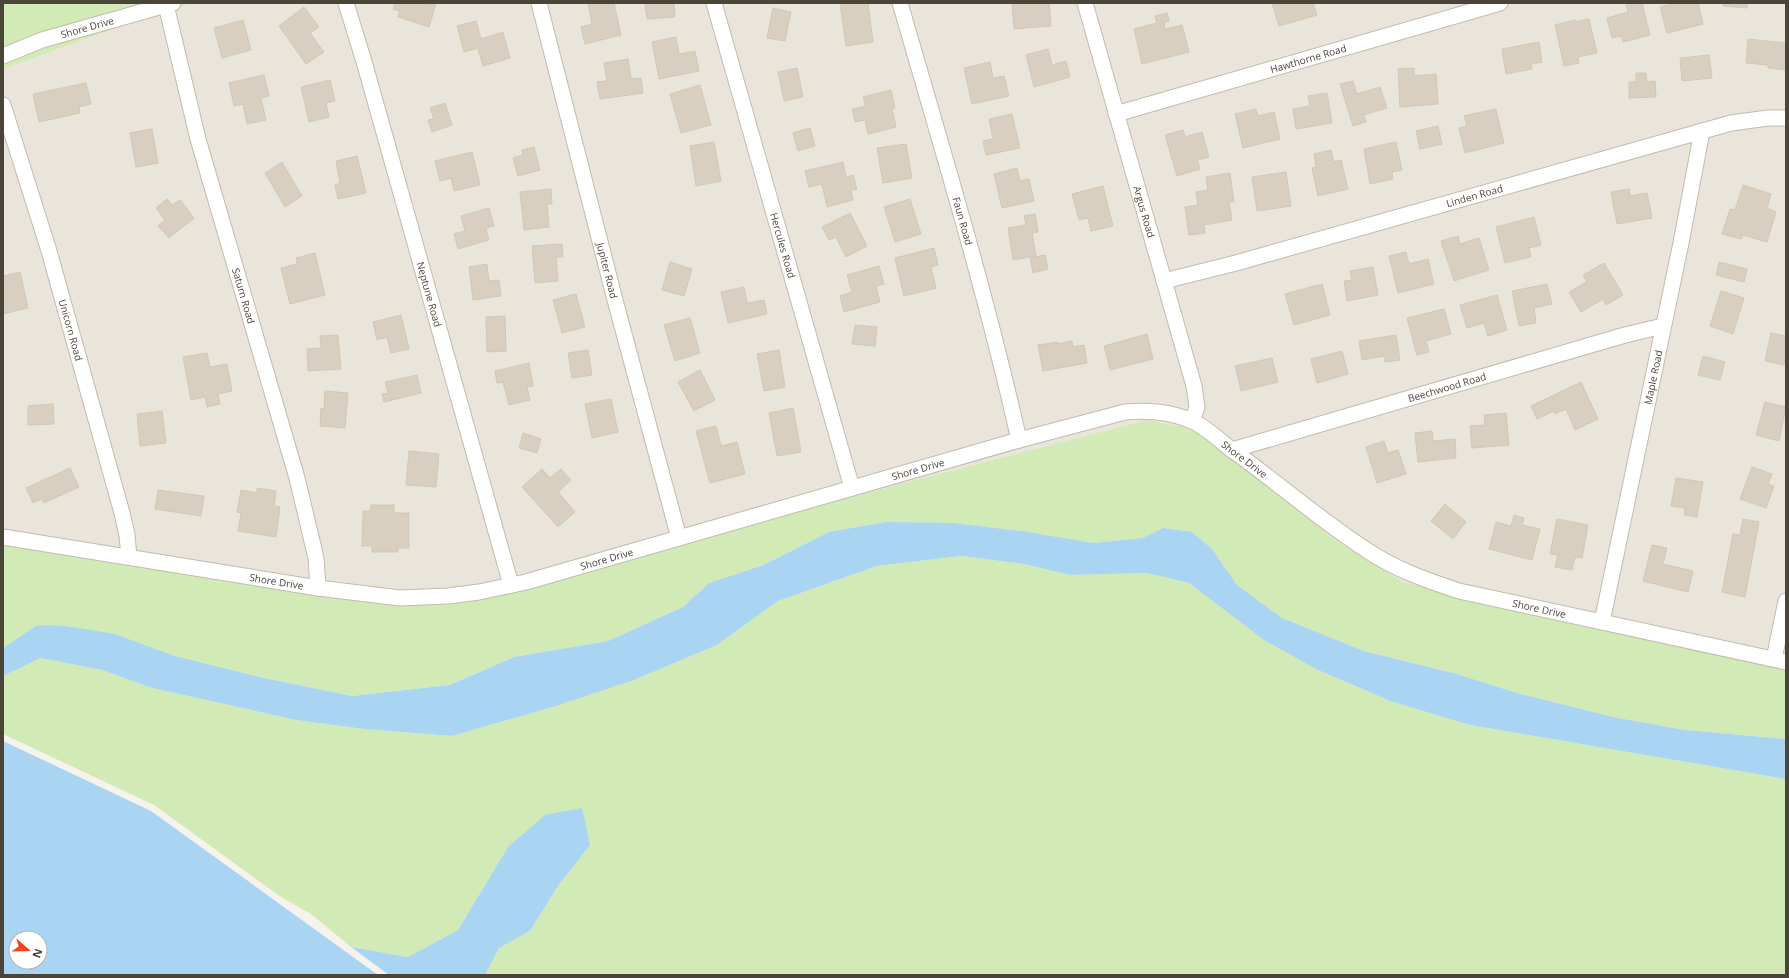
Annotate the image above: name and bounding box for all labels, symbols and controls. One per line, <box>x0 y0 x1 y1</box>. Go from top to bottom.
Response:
street label: Shore Drive <box>59 13 116 41</box>
street label: Hawthorne Road <box>1268 41 1348 76</box>
street label: Linden Road <box>1444 181 1504 210</box>
street label: Argus Road <box>1130 184 1158 239</box>
street label: Faun Road <box>950 195 976 247</box>
street label: Hercules Road <box>767 211 799 280</box>
street label: Jupiter Road <box>593 240 621 300</box>
street label: Neptune Road <box>414 260 445 329</box>
street label: Saturn Road <box>229 266 259 325</box>
street label: Unicorn Road <box>56 297 86 362</box>
street label: Maple Road <box>1641 349 1666 406</box>
street label: Beechwood Road <box>1406 369 1488 405</box>
street label: Shore Drive <box>1219 437 1271 481</box>
street label: Shore Drive <box>890 455 946 483</box>
street label: Shore Drive <box>579 544 635 573</box>
street label: Shore Drive <box>248 570 305 593</box>
street label: Shore Drive <box>1511 596 1568 621</box>
north arrow <box>8 930 48 970</box>
text: N <box>29 947 46 960</box>

